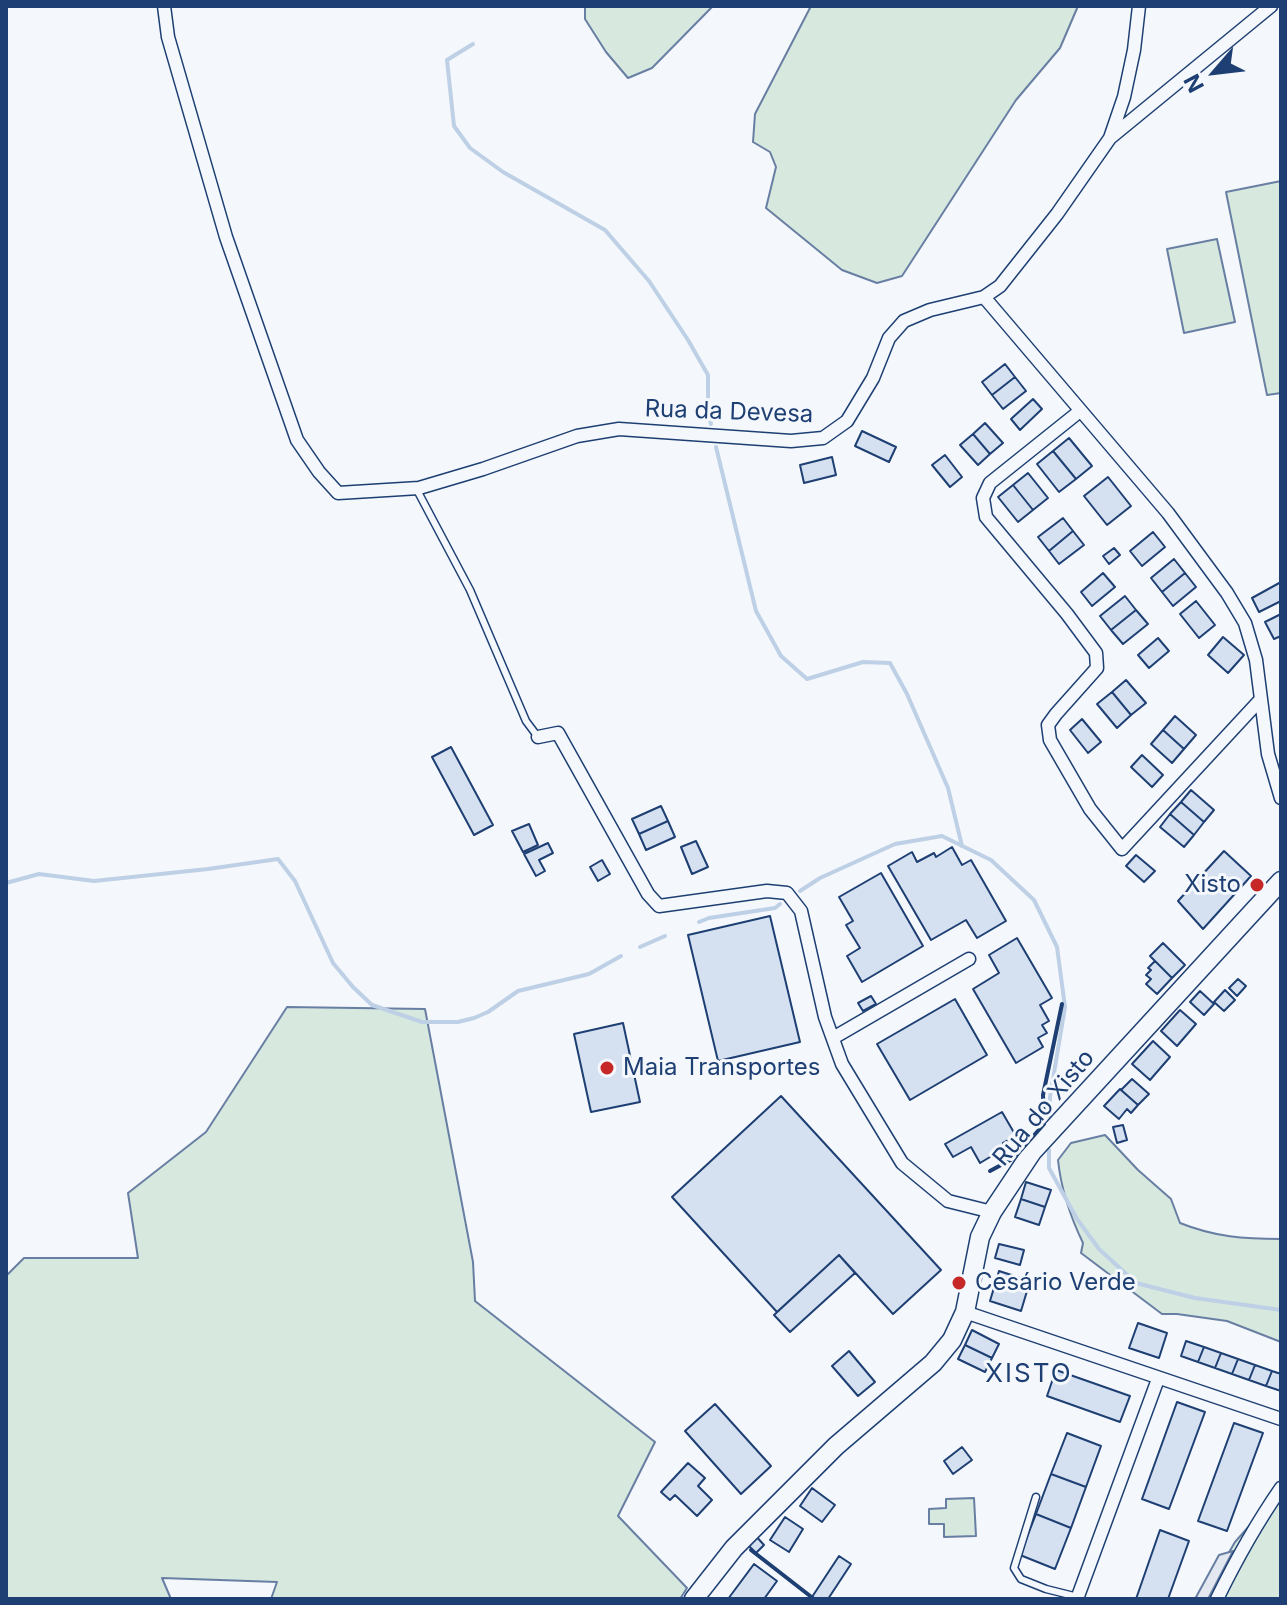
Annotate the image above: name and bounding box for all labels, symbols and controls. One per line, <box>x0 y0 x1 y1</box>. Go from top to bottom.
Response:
north arrow <box>1175 32 1255 112</box>
text: N <box>1178 70 1209 97</box>
street label: Rua da Devesa <box>644 395 814 429</box>
place label: Xisto <box>1184 871 1241 899</box>
marker: Xisto <box>1248 876 1266 894</box>
street label: Rua do Xisto <box>987 1044 1101 1172</box>
place label: Maia Transportes <box>623 1054 820 1082</box>
marker: Maia Transportes <box>598 1059 616 1077</box>
place label: Cesário Verde <box>975 1269 1136 1297</box>
marker: Cesário Verde <box>950 1274 968 1292</box>
district label: XISTO <box>985 1358 1073 1390</box>

